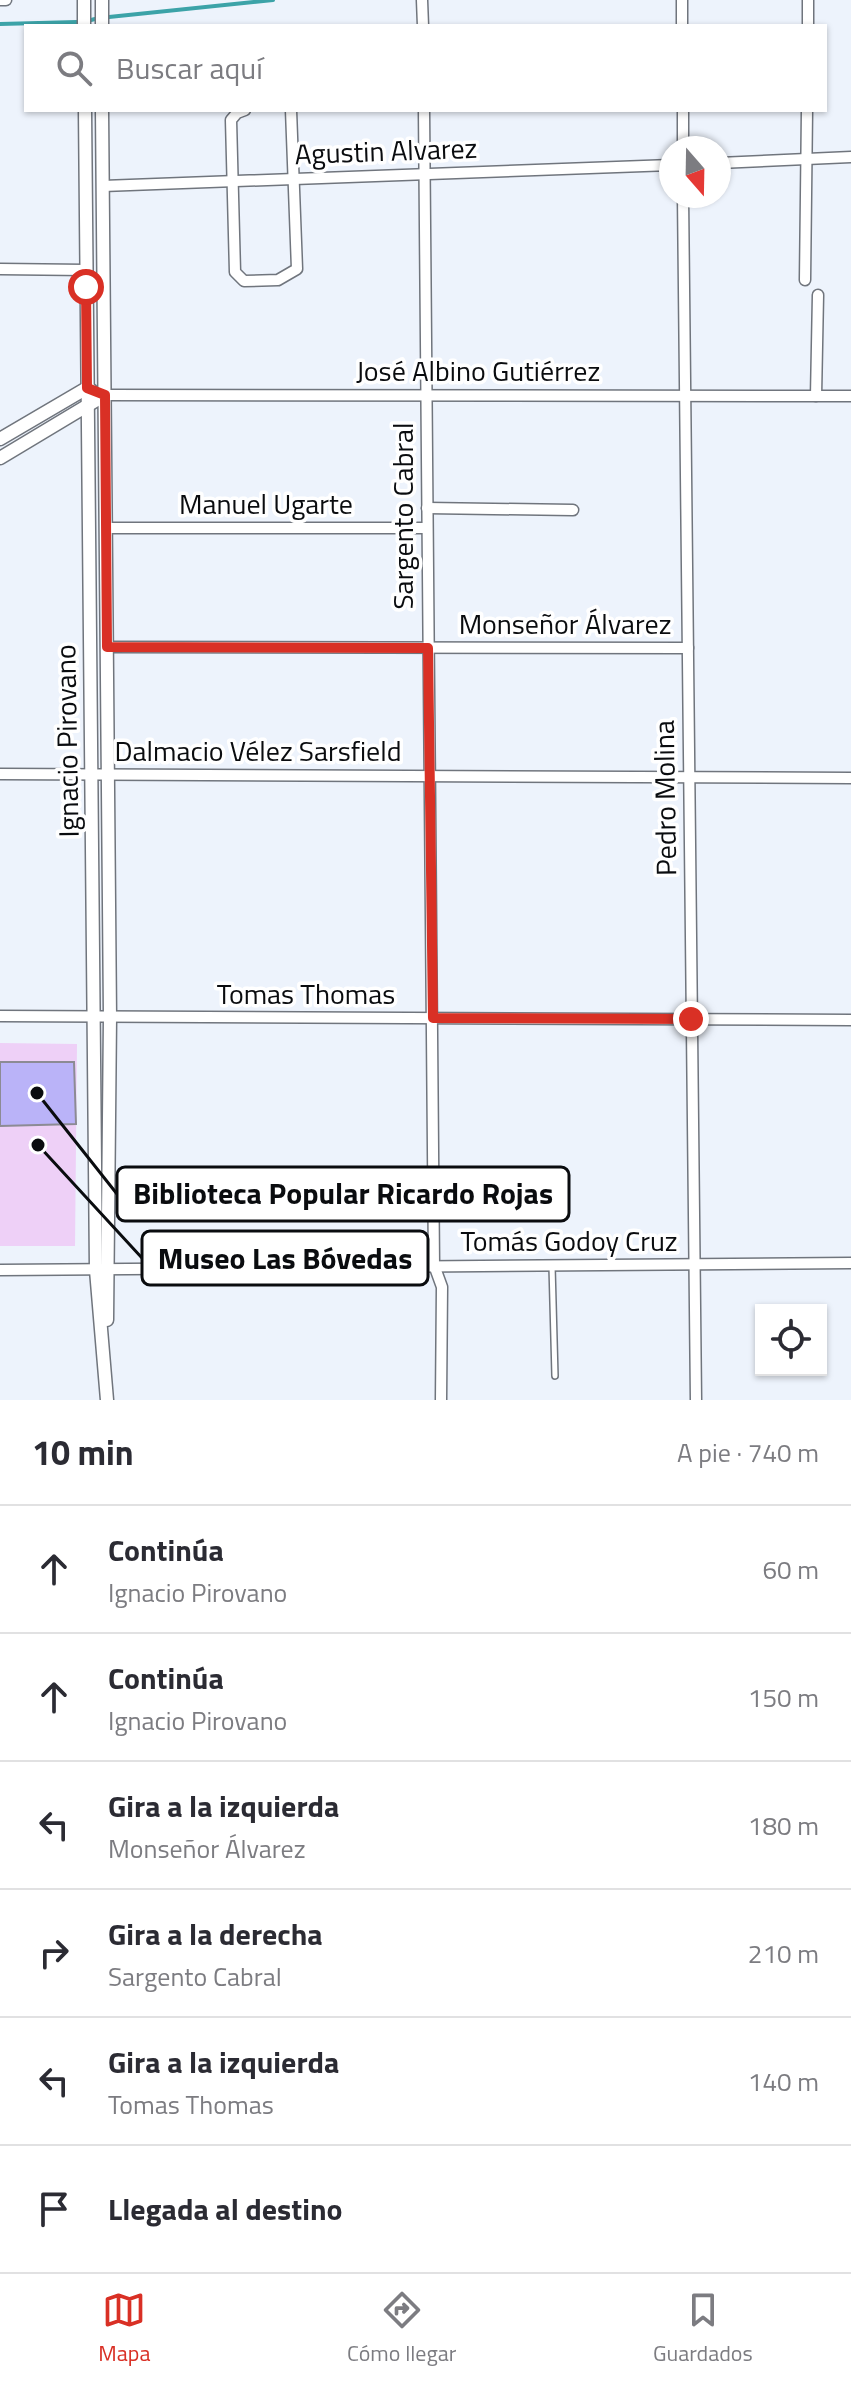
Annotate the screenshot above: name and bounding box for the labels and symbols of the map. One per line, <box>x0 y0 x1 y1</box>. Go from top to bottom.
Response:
street label: Agustin Alvarez <box>294 126 478 175</box>
north arrow <box>659 136 731 208</box>
route start <box>68 269 104 305</box>
street label: José Albino Gutiérrez <box>356 349 600 392</box>
street label: Sargento Cabral <box>381 422 424 610</box>
street label: Manuel Ugarte <box>179 482 353 525</box>
street label: Monseñor Álvarez <box>459 602 671 645</box>
street label: Ignacio Pirovano <box>43 644 90 838</box>
street label: Pedro Molina <box>642 720 687 876</box>
street label: Dalmacio Vélez Sarsfield <box>114 729 402 772</box>
street label: Tomas Thomas <box>217 972 395 1015</box>
route end <box>673 1001 709 1037</box>
callout: Biblioteca Popular Ricardo Rojas <box>117 1167 569 1221</box>
text: Biblioteca Popular Ricardo Rojas <box>133 1170 553 1216</box>
street label: Tomás Godoy Cruz <box>460 1219 678 1262</box>
callout: Museo Las Bóvedas <box>142 1231 428 1285</box>
text: Museo Las Bóvedas <box>158 1235 412 1281</box>

